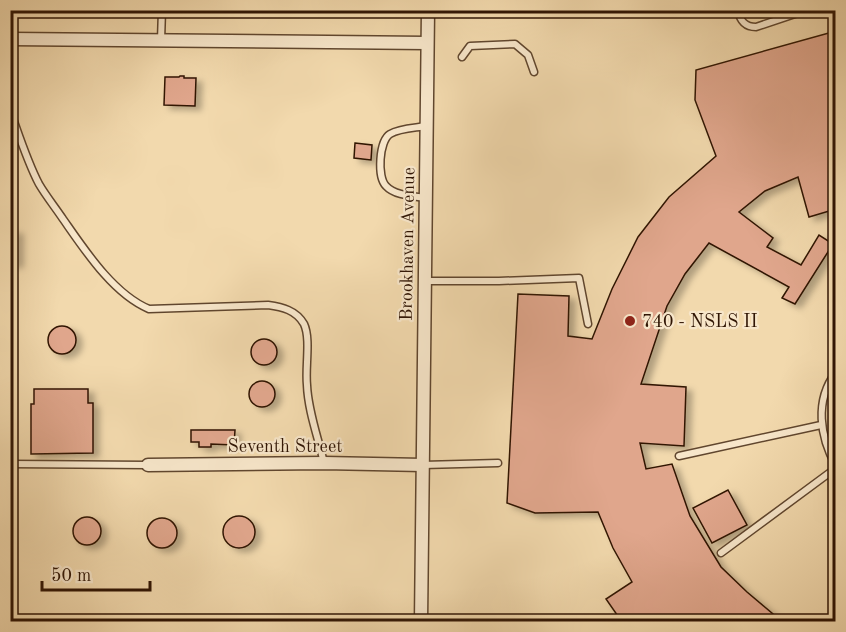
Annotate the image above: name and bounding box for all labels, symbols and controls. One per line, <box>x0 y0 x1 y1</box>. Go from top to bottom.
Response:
street label: Brookhaven Avenue <box>398 167 418 321</box>
place label: 740 - NSLS II <box>642 313 758 331</box>
marker: 740 - NSLS II <box>623 314 637 328</box>
street label: Seventh Street <box>228 438 342 456</box>
scale bar <box>42 554 150 592</box>
text: 50 m <box>51 567 91 585</box>

